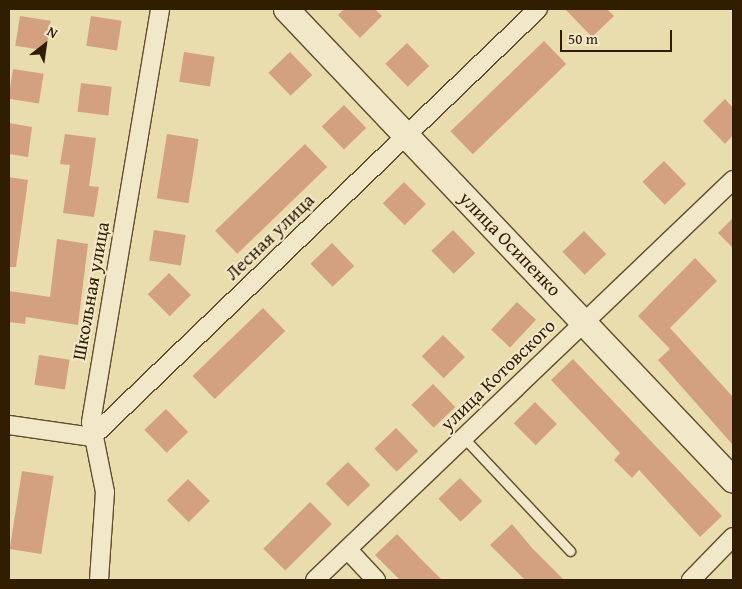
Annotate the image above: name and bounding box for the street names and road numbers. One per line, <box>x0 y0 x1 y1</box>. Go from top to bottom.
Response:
street label: улица Осипенко <box>454 187 566 301</box>
street label: Лесная улица <box>221 189 319 285</box>
street label: Школьная улица <box>68 220 114 362</box>
street label: улица Котовского <box>436 314 560 436</box>

